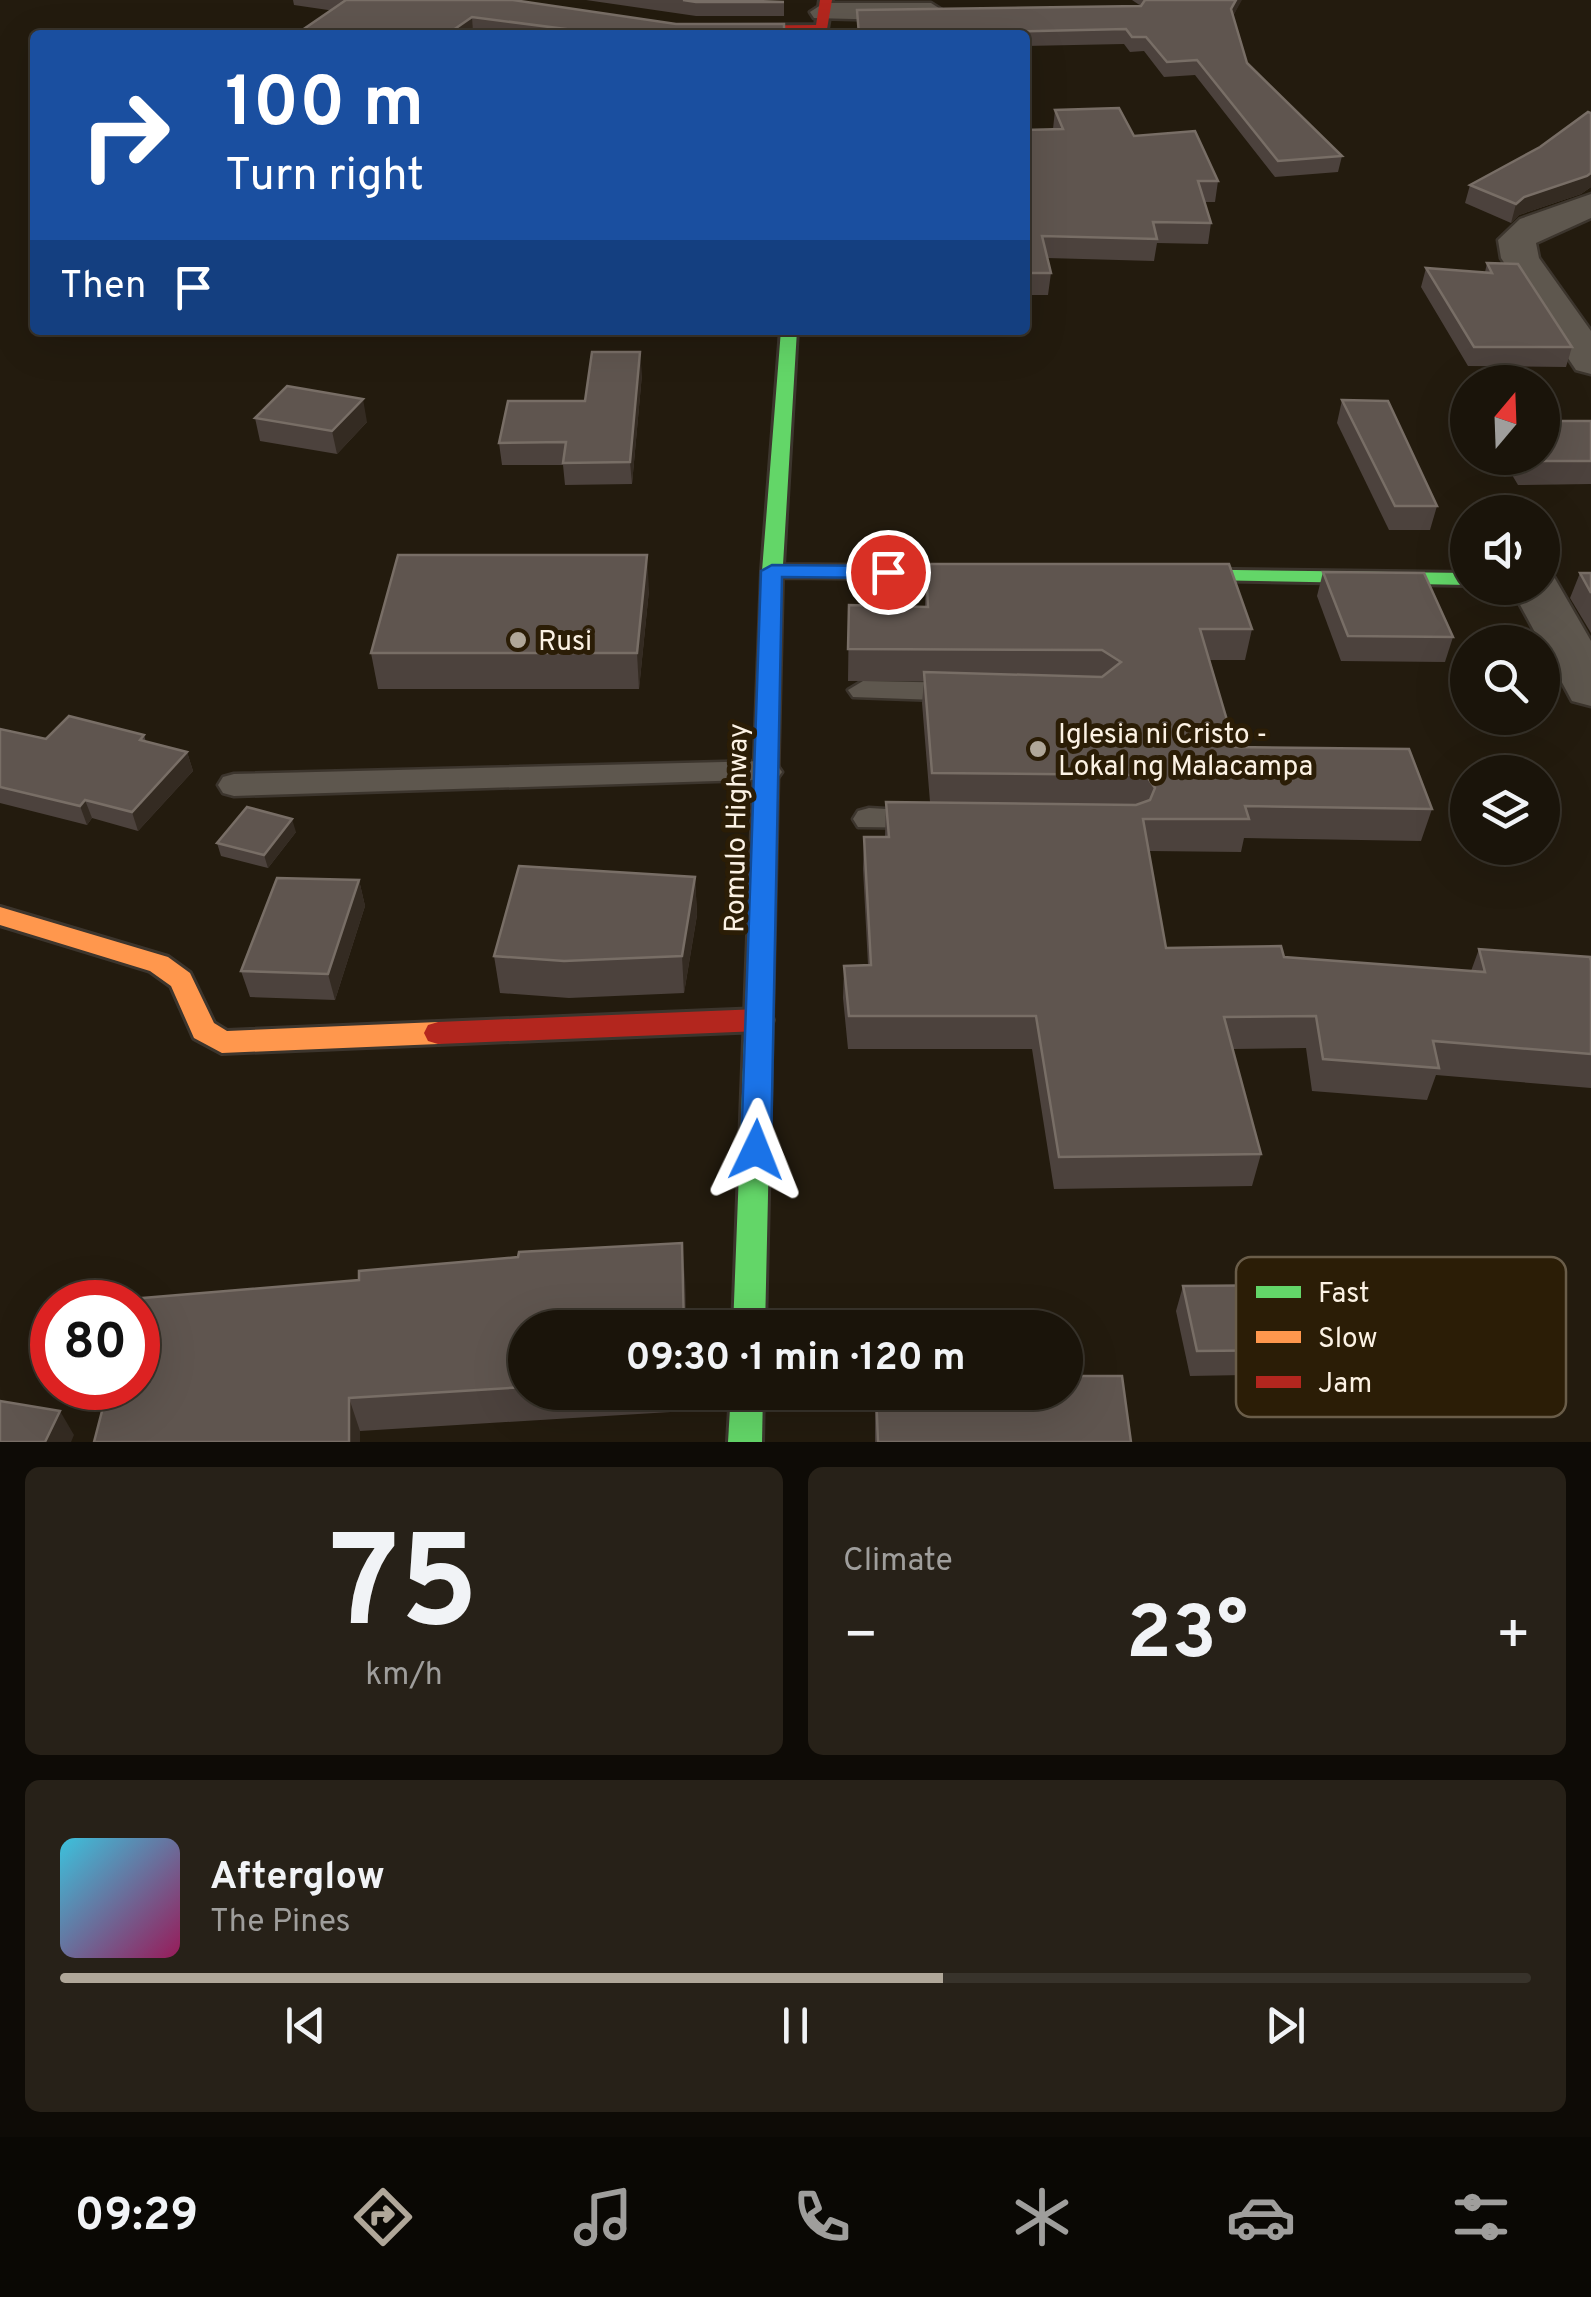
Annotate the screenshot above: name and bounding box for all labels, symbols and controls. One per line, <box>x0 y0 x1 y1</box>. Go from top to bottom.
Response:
text: 100 m <box>225 62 424 151</box>
icon: right <box>60 70 190 200</box>
text: Turn right <box>225 149 424 206</box>
icon: arrive <box>166 260 221 315</box>
text: Then <box>60 263 146 312</box>
north arrow <box>1450 365 1560 475</box>
map controls <box>1450 365 1560 865</box>
button: sound <box>1450 495 1560 605</box>
pin <box>846 530 931 615</box>
icon: arrive <box>861 545 916 600</box>
place label: Rusi <box>538 625 592 661</box>
button: search <box>1450 625 1560 735</box>
marker: Rusi <box>507 629 529 651</box>
place label: Iglesia ni Cristo - Lokal ng Malacampa <box>1058 718 1313 786</box>
street label: Romulo Highway <box>718 723 758 933</box>
marker: Iglesia ni Cristo - Lokal ng Malacampa <box>1027 738 1049 760</box>
button: layers <box>1450 755 1560 865</box>
position arrow <box>704 1098 808 1202</box>
legend <box>1236 1257 1566 1417</box>
text: Fast <box>1318 1277 1370 1313</box>
speed limit sign: 80 <box>30 1280 160 1410</box>
text: Slow <box>1318 1322 1377 1358</box>
text: 09:30 · 1 min · 120 m <box>625 1335 966 1384</box>
text: Jam <box>1318 1367 1372 1403</box>
text: 75 <box>329 1508 479 1673</box>
text: Climate <box>843 1542 953 1582</box>
text: 23° <box>1126 1590 1248 1685</box>
text: − <box>843 1603 878 1673</box>
text: + <box>1496 1603 1531 1673</box>
text: km/h <box>365 1656 443 1696</box>
text: Afterglow <box>210 1854 385 1903</box>
text: The Pines <box>210 1903 351 1943</box>
icon: previous <box>278 1998 333 2053</box>
icon: pause <box>768 1998 823 2053</box>
icon: next <box>1258 1998 1313 2053</box>
icon: directions <box>348 2182 418 2252</box>
icon: music <box>568 2182 638 2252</box>
icon: phone <box>787 2182 857 2252</box>
icon: climate <box>1007 2182 1077 2252</box>
icon: car <box>1226 2182 1296 2252</box>
icon: filters <box>1446 2182 1516 2252</box>
text: 09:29 <box>75 2189 198 2246</box>

